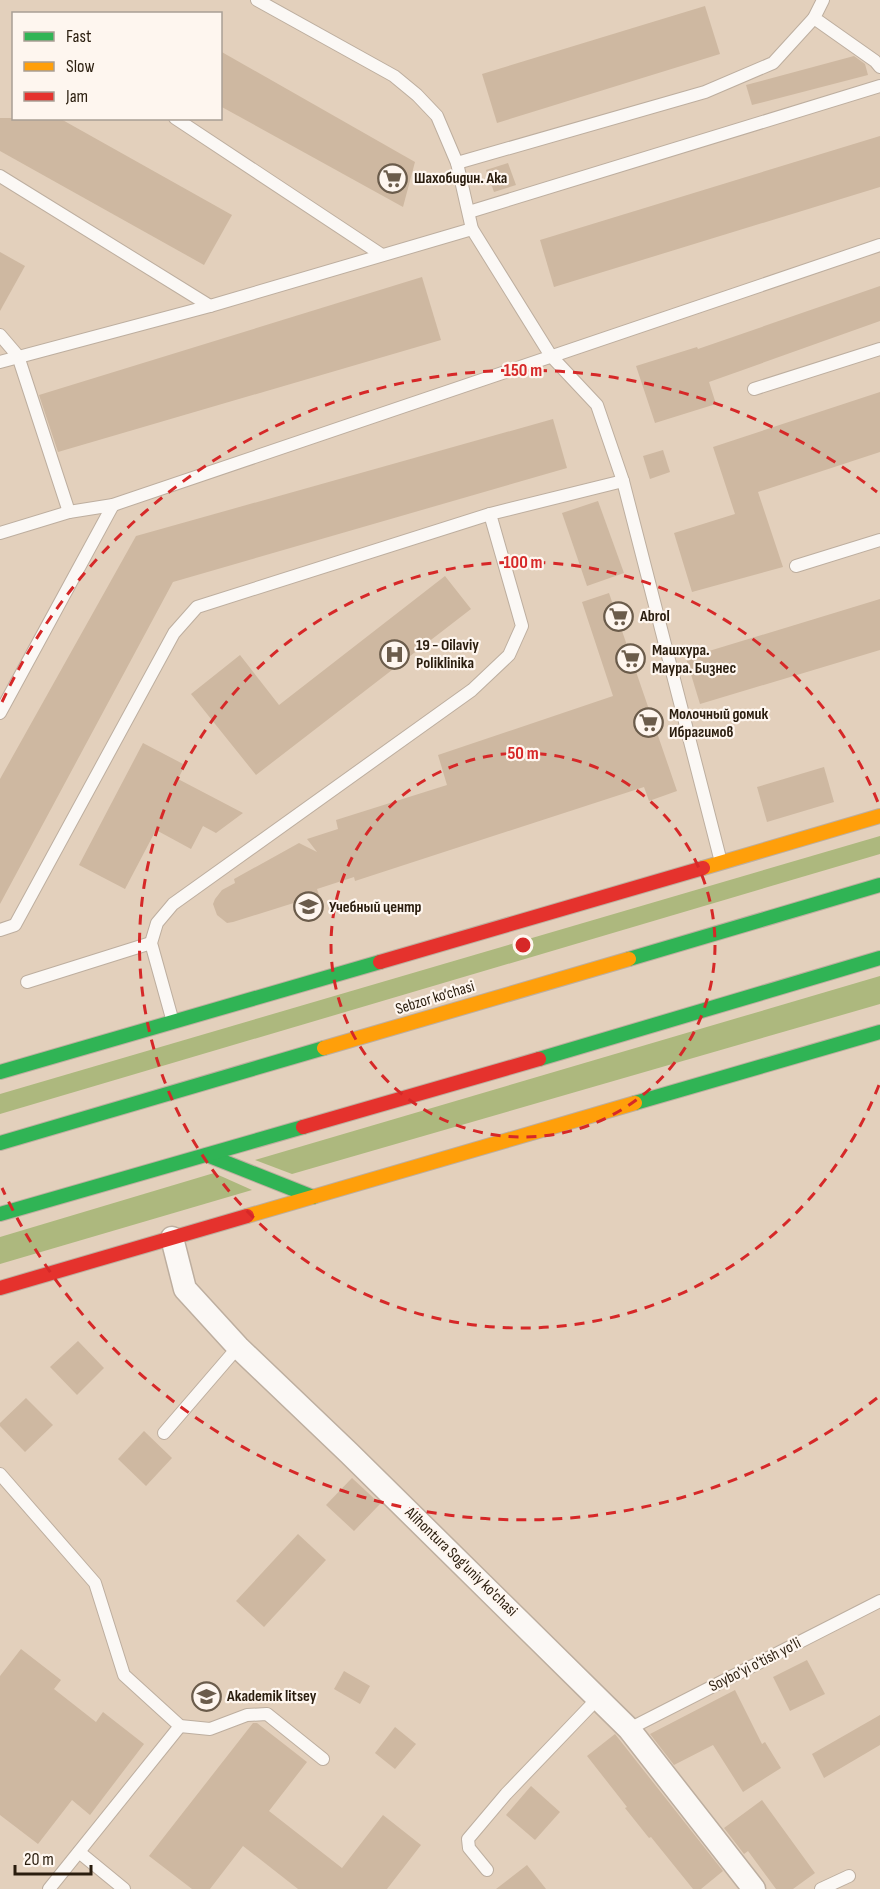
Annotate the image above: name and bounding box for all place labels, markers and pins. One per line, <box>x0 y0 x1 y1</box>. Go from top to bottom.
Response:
supermarket icon: Шахобидин. Ака <box>377 162 409 194</box>
place label: Шахобидин. Ака <box>414 169 507 188</box>
supermarket icon: Abrol <box>603 600 635 632</box>
place label: Abrol <box>639 607 670 626</box>
place label: 19 - Oilaviy Poliklinika <box>416 636 479 673</box>
hospital icon: 19 - Oilaviy Poliklinika <box>379 638 411 670</box>
place label: Машхура. Маура. Бизнес <box>652 641 736 678</box>
supermarket icon: Машхура. Маура. Бизнес <box>615 643 647 675</box>
place label: Молочный домик Ибрагимов <box>669 705 769 742</box>
supermarket icon: Молочный домик Ибрагимов <box>632 707 664 739</box>
school or university icon: Учебный центр <box>292 891 324 923</box>
place label: Учебный центр <box>329 898 422 917</box>
centre of rings <box>513 935 533 955</box>
school or university icon: Akademik litsey <box>190 1680 222 1712</box>
place label: Akademik litsey <box>226 1687 317 1706</box>

